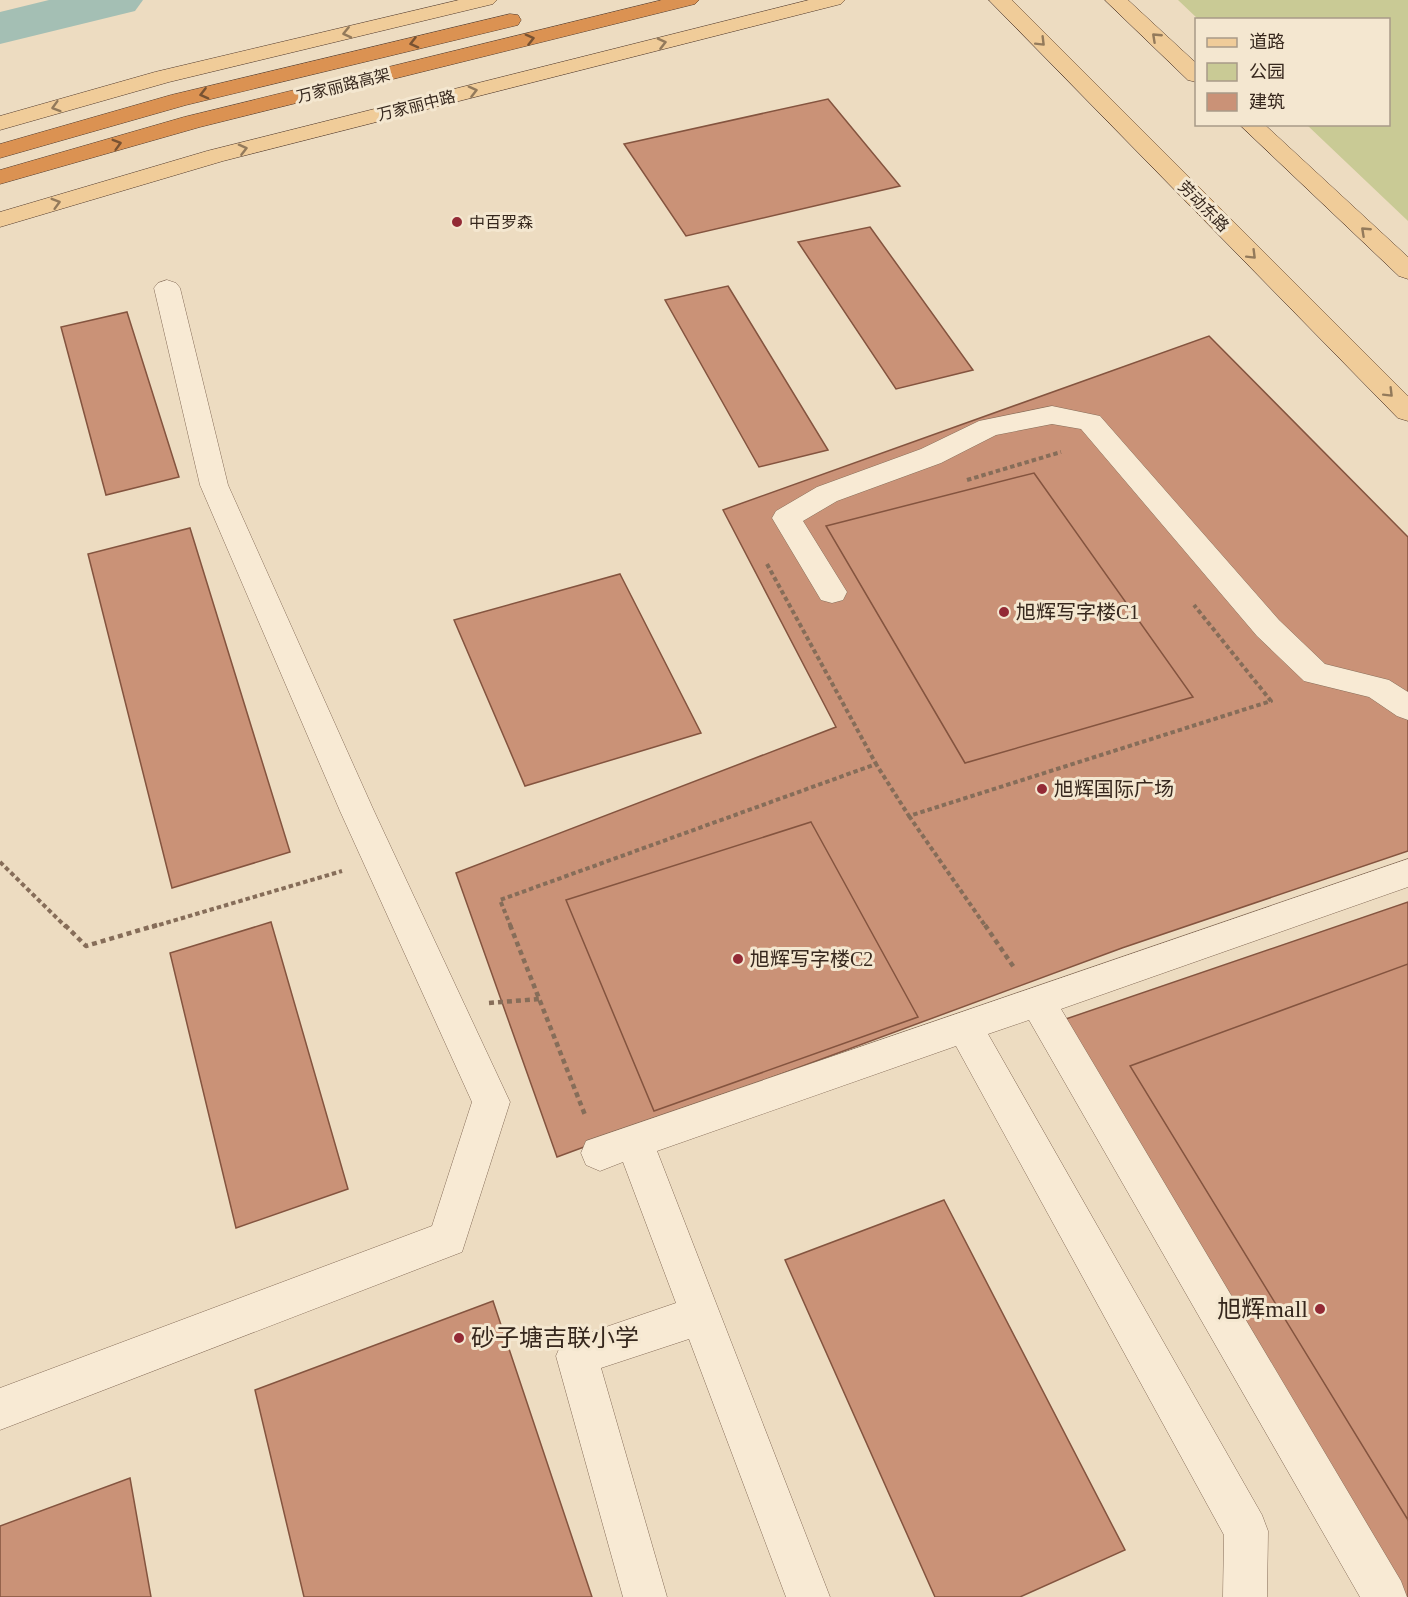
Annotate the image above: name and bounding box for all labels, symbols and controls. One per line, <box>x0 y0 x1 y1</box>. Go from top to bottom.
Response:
legend <box>1195 18 1390 126</box>
one-way arrow <box>342 26 352 39</box>
text: 道路 <box>1249 32 1285 52</box>
one-way arrow <box>524 33 534 46</box>
one-way arrow <box>1153 33 1163 44</box>
one-way arrow <box>1034 35 1045 45</box>
one-way arrow <box>409 36 419 49</box>
one-way arrow <box>657 38 667 51</box>
text: 公园 <box>1249 62 1285 82</box>
street label: 万家丽路高架 <box>294 66 392 105</box>
one-way arrow <box>467 86 478 98</box>
one-way arrow <box>199 87 209 100</box>
street label: 万家丽中路 <box>375 88 457 123</box>
text: 建筑 <box>1249 92 1285 112</box>
one-way arrow <box>51 100 62 112</box>
one-way arrow <box>112 138 122 151</box>
one-way arrow <box>238 143 248 156</box>
street label: 劳动东路 <box>1175 178 1232 235</box>
one-way arrow <box>50 198 61 210</box>
place label: 中百罗森 <box>469 214 533 231</box>
marker: 中百罗森 <box>450 215 464 229</box>
one-way arrow <box>1361 227 1372 238</box>
one-way arrow <box>1245 248 1256 258</box>
one-way arrow <box>1382 386 1393 397</box>
place label: 旭辉写字楼C1 <box>1016 601 1139 623</box>
marker: 旭辉写字楼C1 <box>997 605 1011 619</box>
place label: 旭辉国际广场 <box>1054 778 1174 800</box>
marker: 旭辉国际广场 <box>1035 782 1049 796</box>
place label: 旭辉写字楼C2 <box>750 948 873 970</box>
marker: 旭辉写字楼C2 <box>731 952 745 966</box>
place label: 旭辉mall <box>1217 1296 1308 1322</box>
marker: 旭辉mall <box>1313 1302 1327 1316</box>
place label: 砂子塘吉联小学 <box>471 1325 639 1351</box>
marker: 砂子塘吉联小学 <box>452 1331 466 1345</box>

